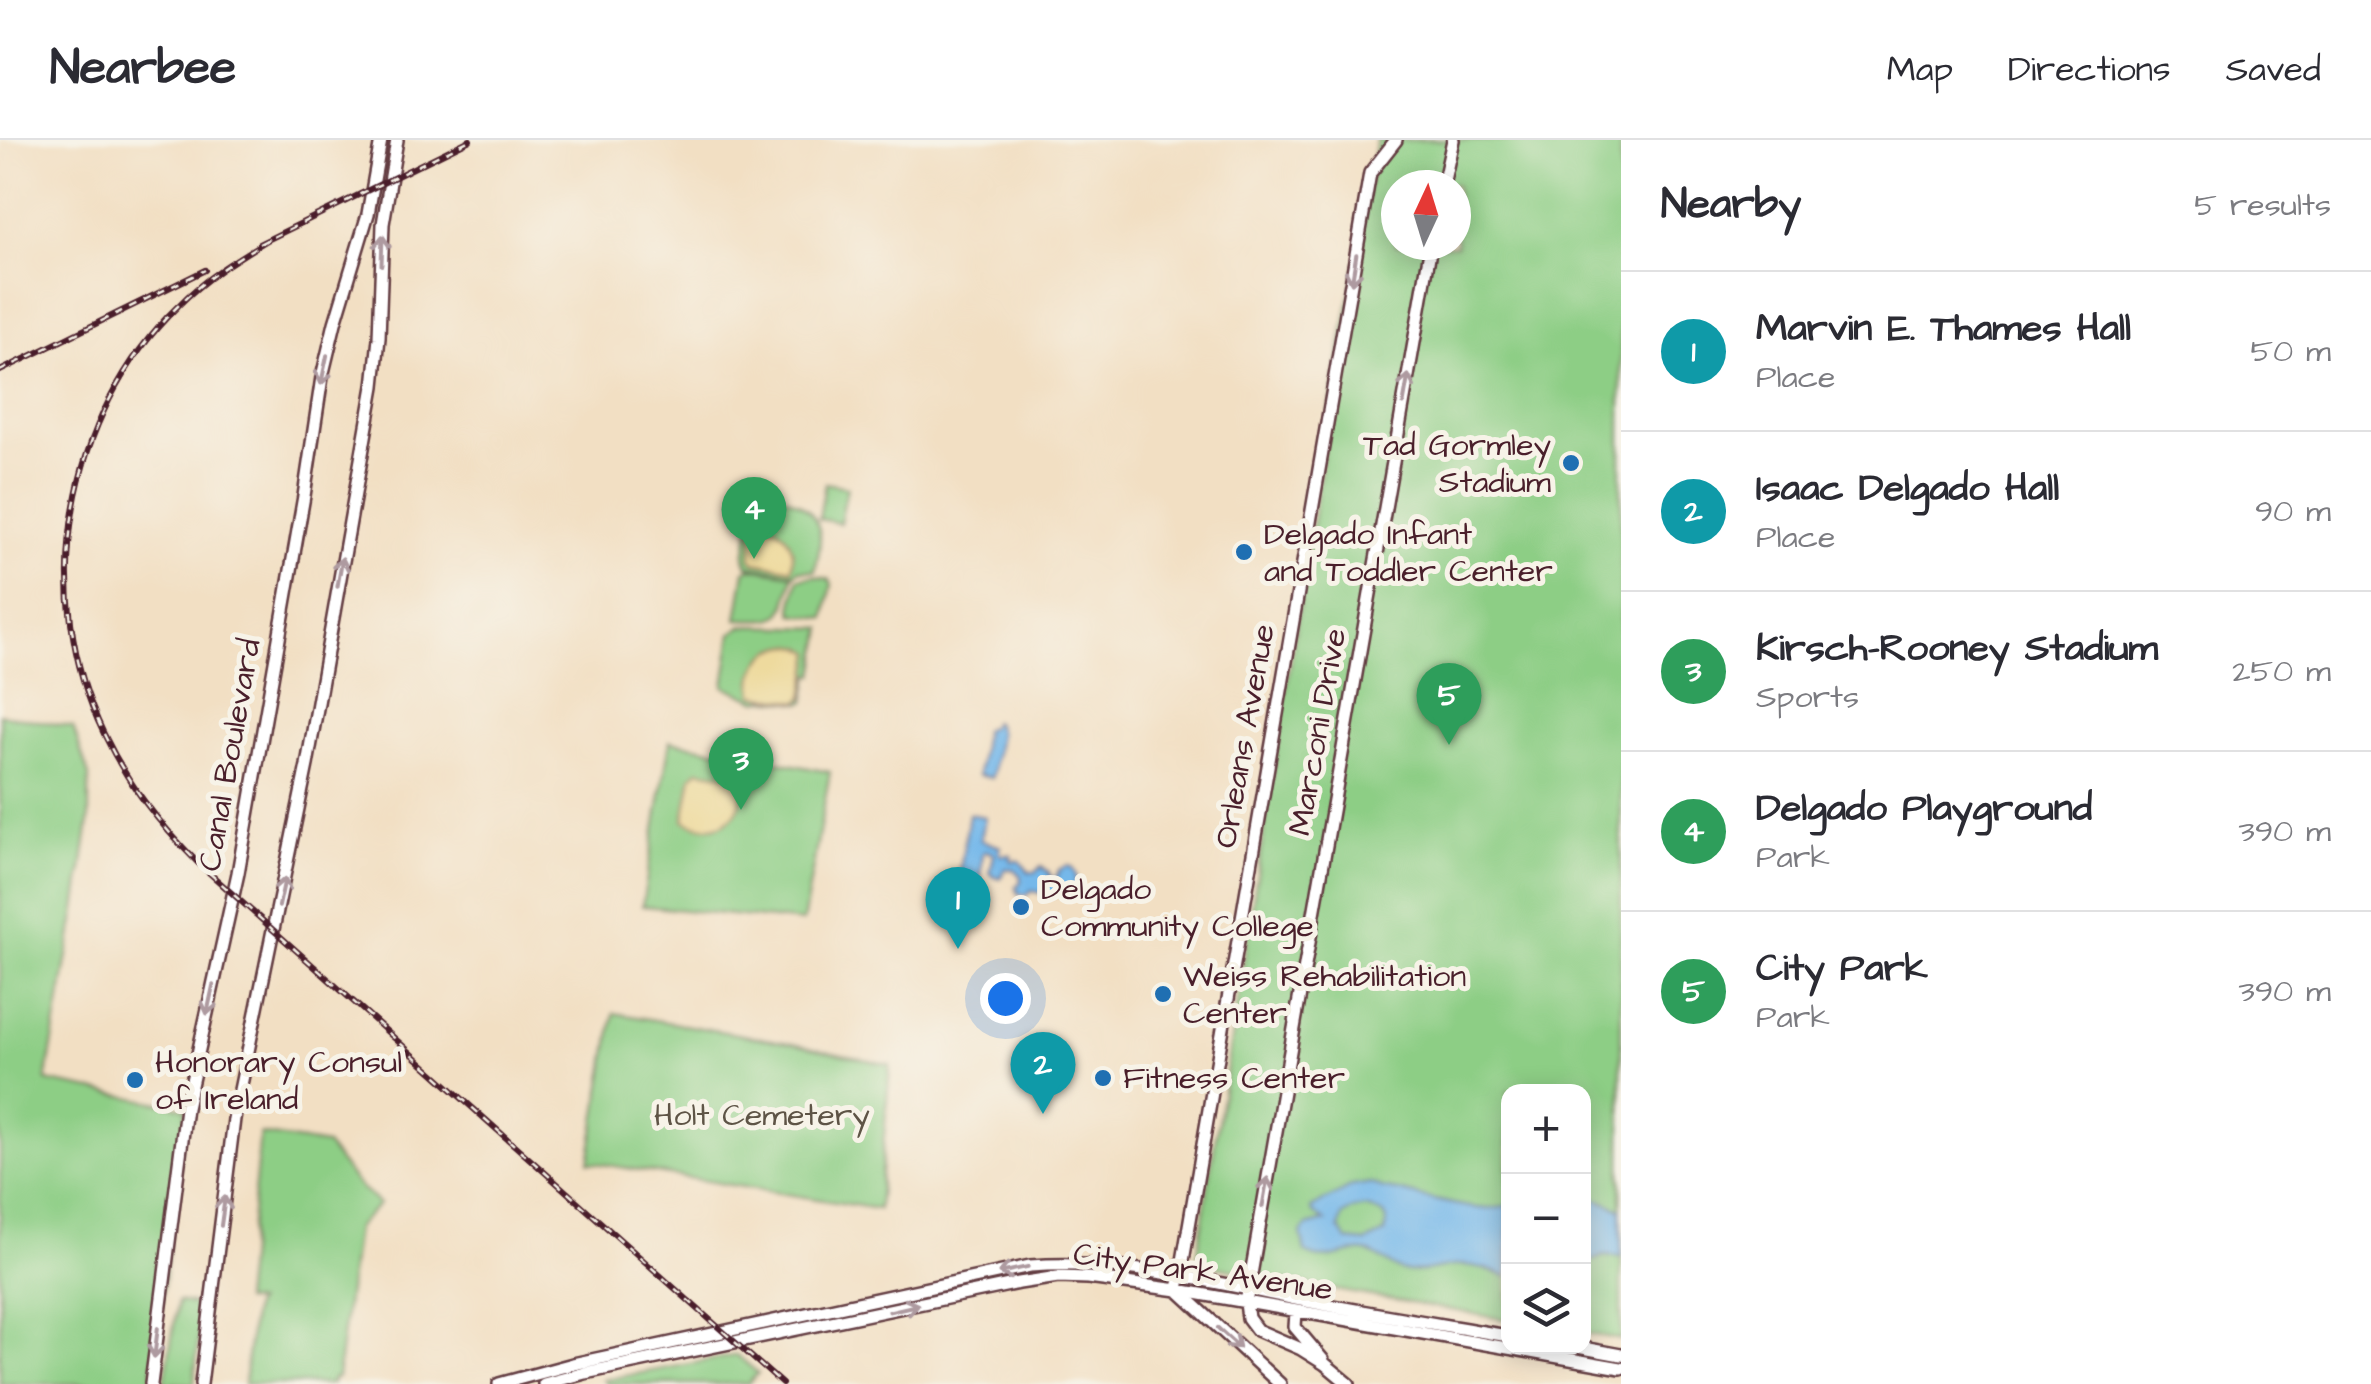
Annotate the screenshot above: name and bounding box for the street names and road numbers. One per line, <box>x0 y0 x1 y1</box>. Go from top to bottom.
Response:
street label: Orleans Avenue <box>1203 621 1287 851</box>
street label: Marconi Drive <box>1278 625 1358 839</box>
street label: Canal Boulevard <box>187 635 273 875</box>
street label: City Park Avenue <box>1070 1232 1336 1312</box>

